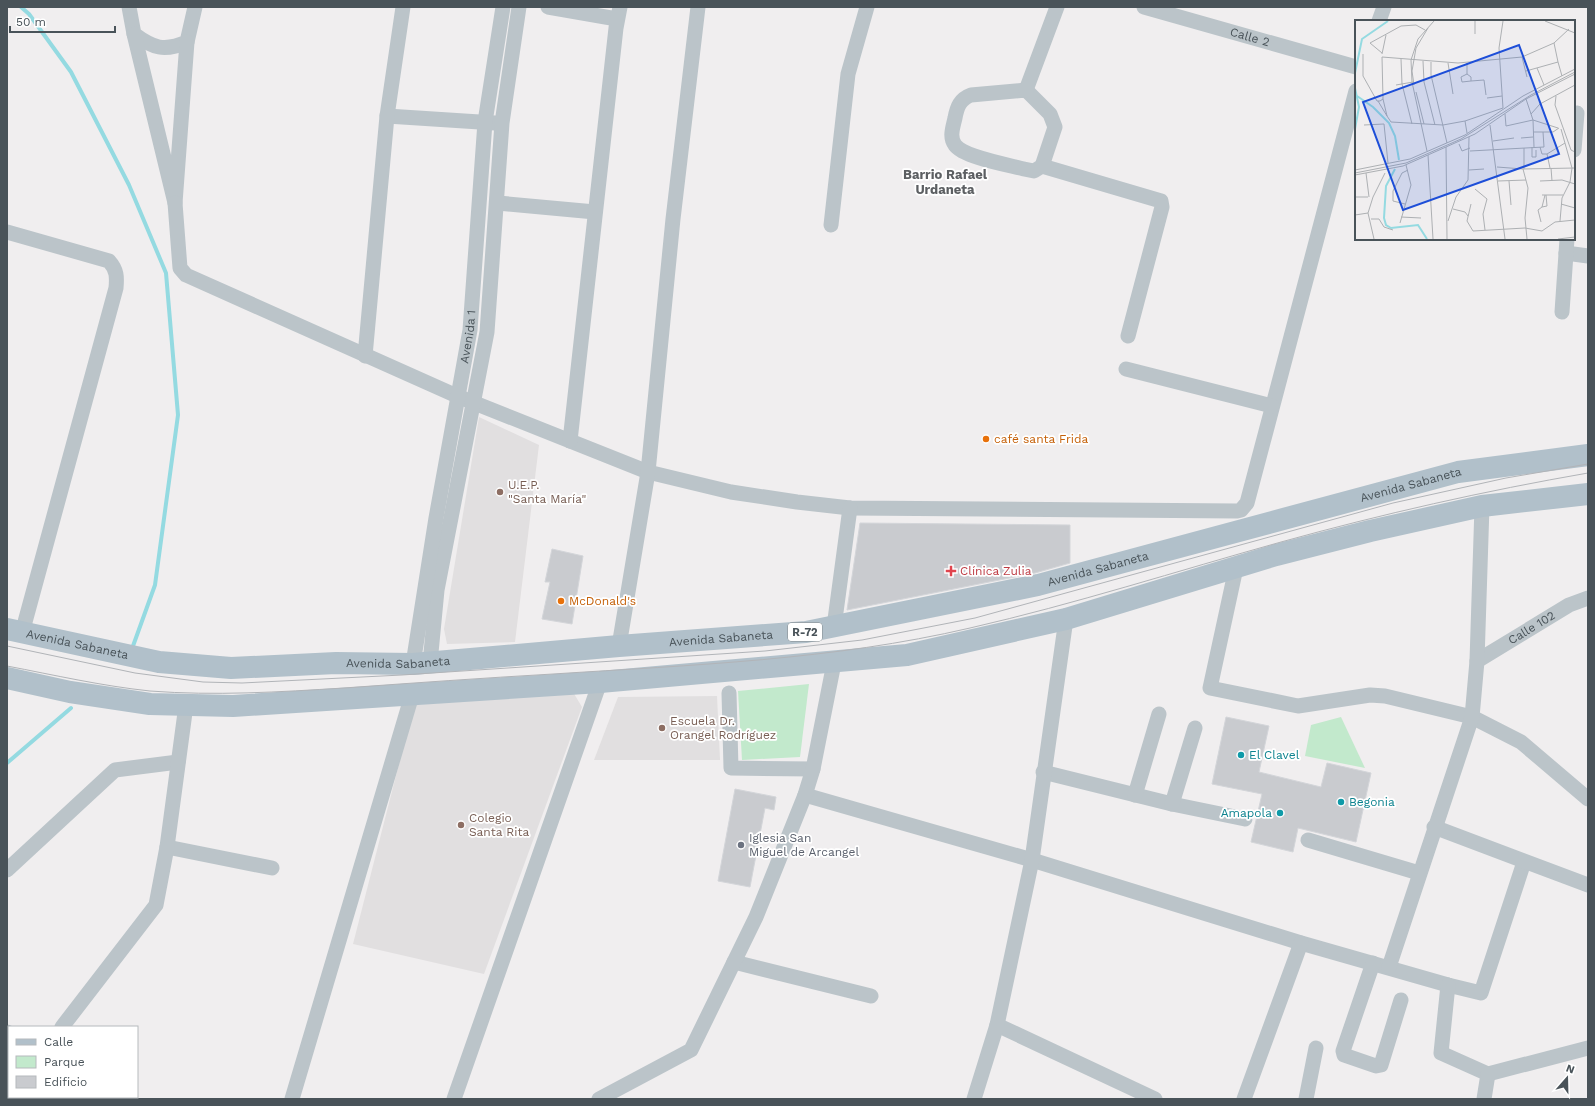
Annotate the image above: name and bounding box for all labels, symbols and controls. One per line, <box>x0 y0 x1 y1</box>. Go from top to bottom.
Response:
scale bar <box>10 8 115 34</box>
text: 50 m <box>16 15 46 29</box>
inset map <box>1355 20 1575 240</box>
street label: Calle 2 <box>1228 25 1271 49</box>
district label: Barrio Rafael Urdaneta <box>903 167 988 197</box>
street label: Avenida 1 <box>457 309 478 365</box>
place label: café santa Frida <box>994 432 1089 446</box>
marker: café santa Frida <box>981 434 991 444</box>
street label: Avenida Sabaneta <box>1359 464 1463 505</box>
place label: U.E.P. "Santa María" <box>508 478 586 506</box>
marker: U.E.P. "Santa María" <box>495 487 505 497</box>
street label: Avenida Sabaneta <box>1046 549 1150 589</box>
place label: Clínica Zulia <box>960 564 1032 578</box>
marker: Clínica Zulia <box>945 565 957 577</box>
place label: McDonald's <box>569 594 636 608</box>
marker: McDonald's <box>556 596 566 606</box>
street label: Calle 102 <box>1506 608 1558 647</box>
road number: R-72 <box>788 623 822 641</box>
street label: Avenida Sabaneta <box>25 626 130 662</box>
street label: Avenida Sabaneta <box>669 627 774 649</box>
street label: Avenida Sabaneta <box>346 654 451 671</box>
place label: Escuela Dr. Orangel Rodríguez <box>670 714 776 742</box>
marker: Escuela Dr. Orangel Rodríguez <box>657 723 667 733</box>
place label: El Clavel <box>1249 748 1300 762</box>
marker: El Clavel <box>1236 750 1246 760</box>
place label: Begonia <box>1349 795 1395 809</box>
marker: Begonia <box>1336 797 1346 807</box>
place label: Amapola <box>1221 806 1272 820</box>
marker: Amapola <box>1275 808 1285 818</box>
place label: Colegio Santa Rita <box>469 811 529 839</box>
marker: Colegio Santa Rita <box>456 820 466 830</box>
place label: Iglesia San Miguel de Arcangel <box>749 831 859 859</box>
marker: Iglesia San Miguel de Arcangel <box>736 840 746 850</box>
legend <box>8 1026 138 1098</box>
text: Calle <box>44 1035 73 1049</box>
text: Parque <box>44 1055 85 1069</box>
north arrow <box>1547 1058 1587 1098</box>
text: N <box>1564 1062 1576 1077</box>
text: Edificio <box>44 1075 87 1089</box>

